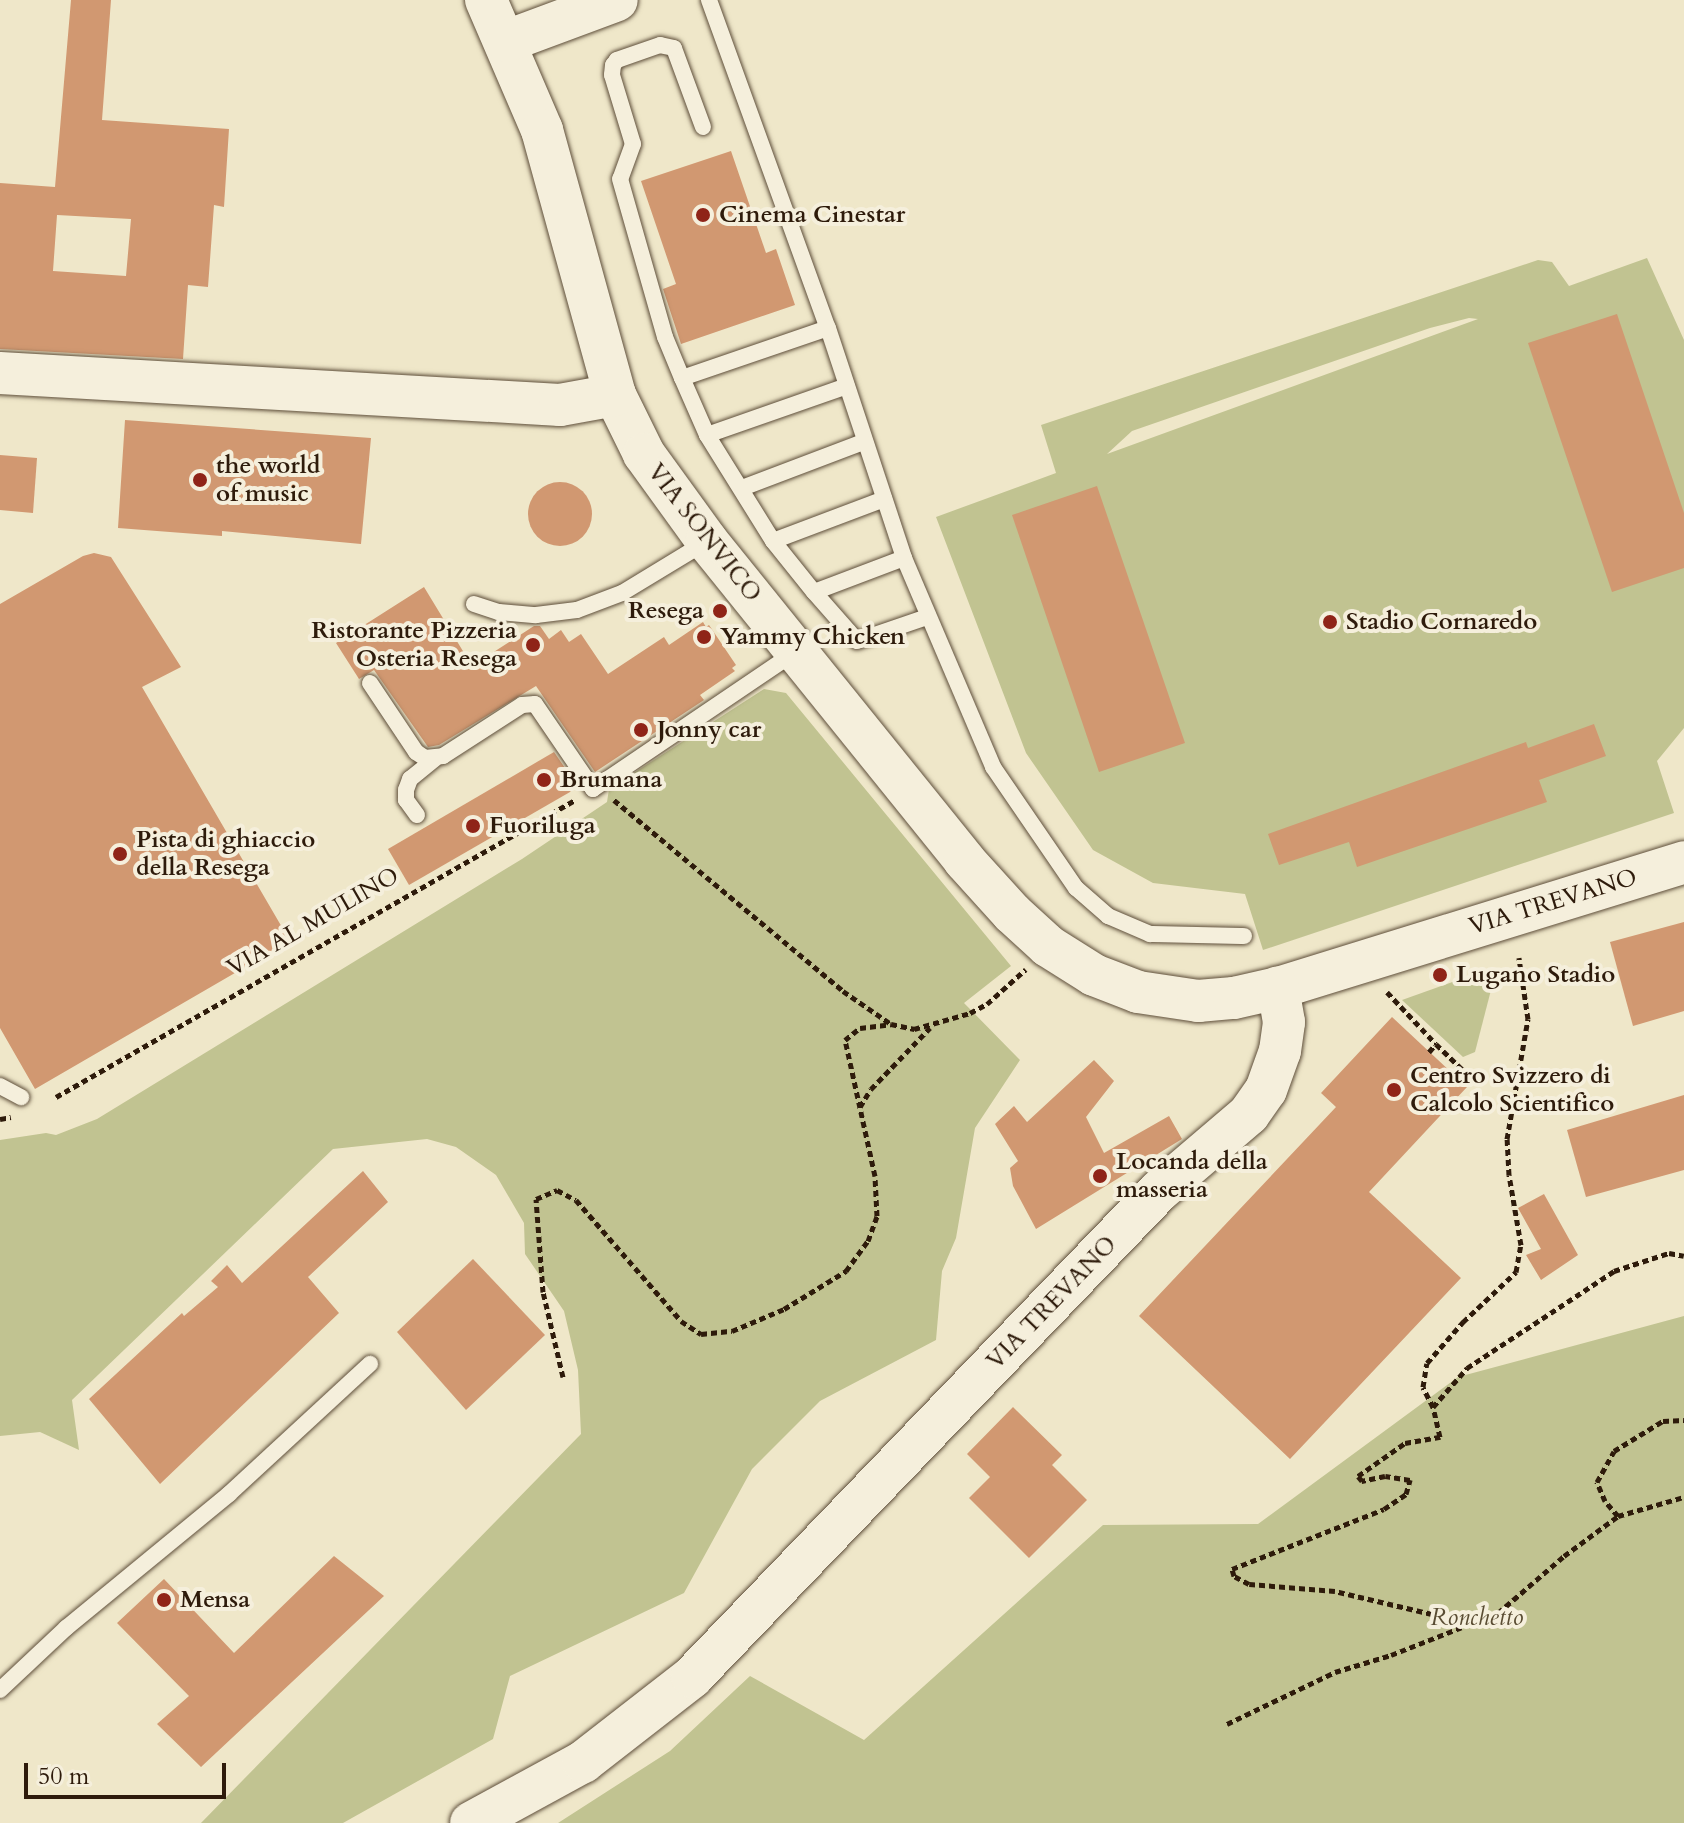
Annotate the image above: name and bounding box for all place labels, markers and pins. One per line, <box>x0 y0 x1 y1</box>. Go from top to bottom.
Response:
place label: Cinema Cinestar <box>719 201 905 229</box>
marker: Cinema Cinestar <box>694 206 712 224</box>
place label: the world of music <box>216 452 320 508</box>
marker: the world of music <box>191 471 209 489</box>
place label: Resega <box>628 597 704 625</box>
marker: Resega <box>711 602 729 620</box>
place label: Stadio Cornaredo <box>1346 608 1537 636</box>
marker: Stadio Cornaredo <box>1321 613 1339 631</box>
place label: Ristorante Pizzeria Osteria Resega <box>311 617 517 673</box>
place label: Yammy Chicken <box>720 623 905 651</box>
marker: Yammy Chicken <box>695 628 713 646</box>
marker: Ristorante Pizzeria Osteria Resega <box>524 636 542 654</box>
place label: Jonny car <box>657 716 761 744</box>
marker: Jonny car <box>632 721 650 739</box>
place label: Brumana <box>560 766 662 794</box>
marker: Brumana <box>535 771 553 789</box>
place label: Fuoriluga <box>489 812 596 840</box>
marker: Fuoriluga <box>464 817 482 835</box>
place label: Pista di ghiaccio della Resega <box>136 826 315 882</box>
marker: Pista di ghiaccio della Resega <box>111 845 129 863</box>
place label: Lugano Stadio <box>1456 961 1615 989</box>
marker: Lugano Stadio <box>1431 966 1449 984</box>
place label: Centro Svizzero di Calcolo Scientifico <box>1410 1062 1614 1118</box>
marker: Centro Svizzero di Calcolo Scientifico <box>1385 1081 1403 1099</box>
place label: Locanda della masseria <box>1116 1148 1268 1204</box>
marker: Locanda della masseria <box>1091 1167 1109 1185</box>
place label: Mensa <box>180 1586 250 1614</box>
marker: Mensa <box>155 1591 173 1609</box>

